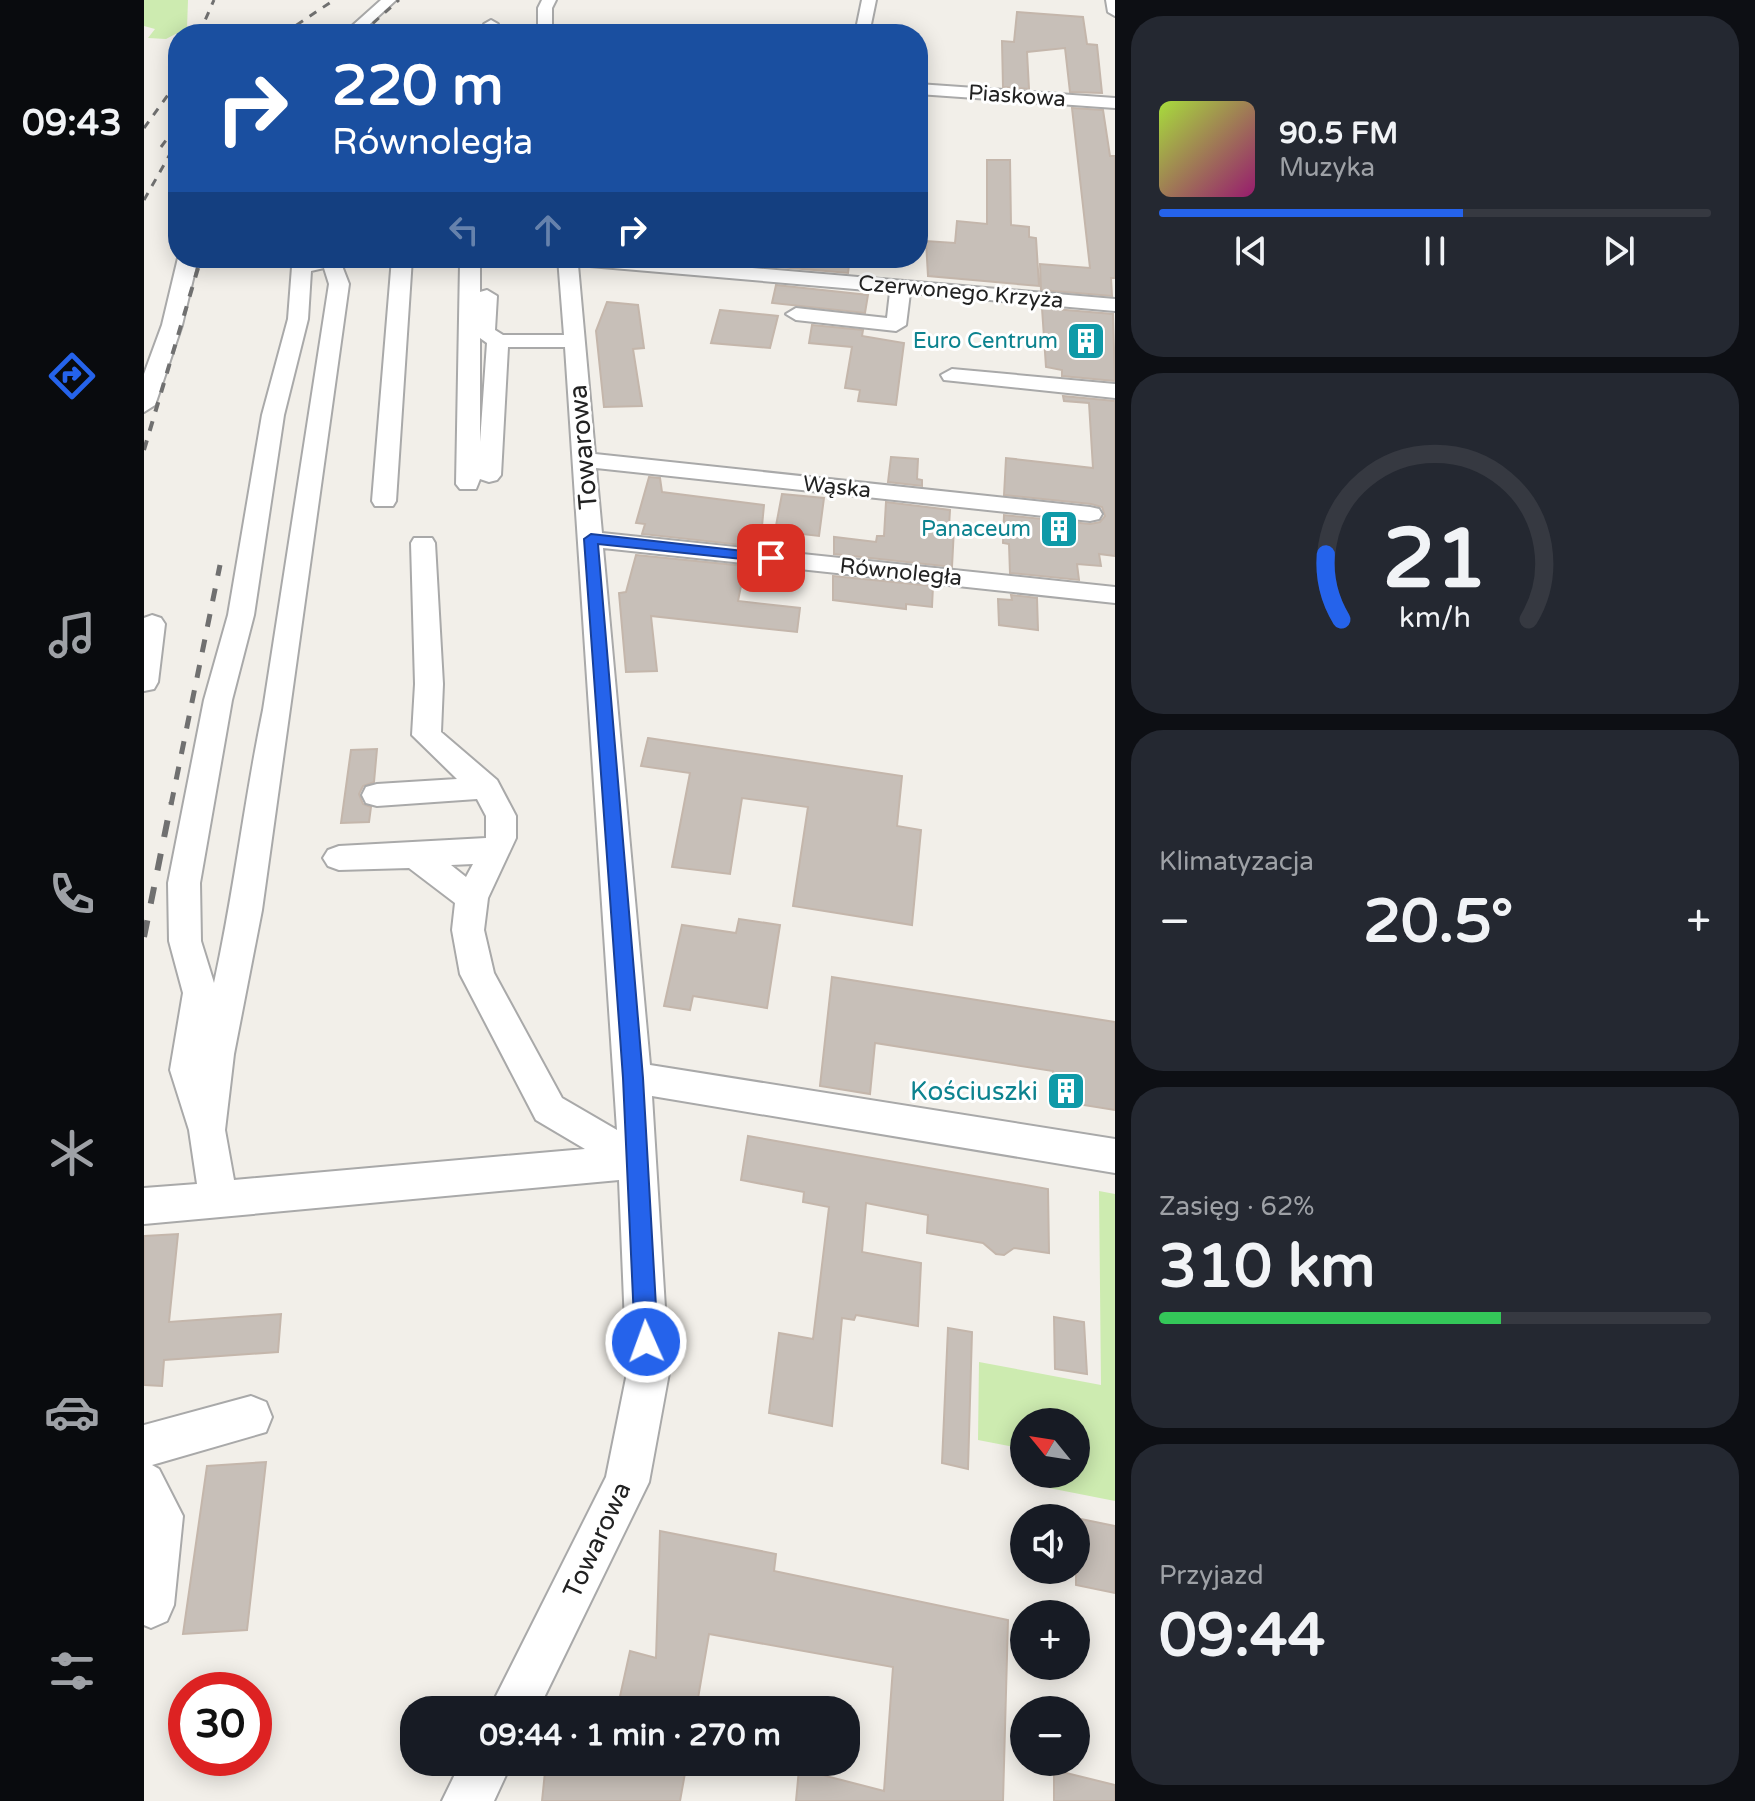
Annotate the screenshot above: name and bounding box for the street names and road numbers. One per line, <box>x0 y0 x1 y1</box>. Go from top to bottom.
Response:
street label: Piaskowa <box>967 80 1067 112</box>
street label: Czerwonego Krzyża <box>857 270 1065 314</box>
street label: Towarowa <box>562 383 604 511</box>
street label: Wąska <box>802 471 872 503</box>
street label: Równoległa <box>838 553 964 591</box>
street label: Towarowa <box>557 1477 637 1603</box>

